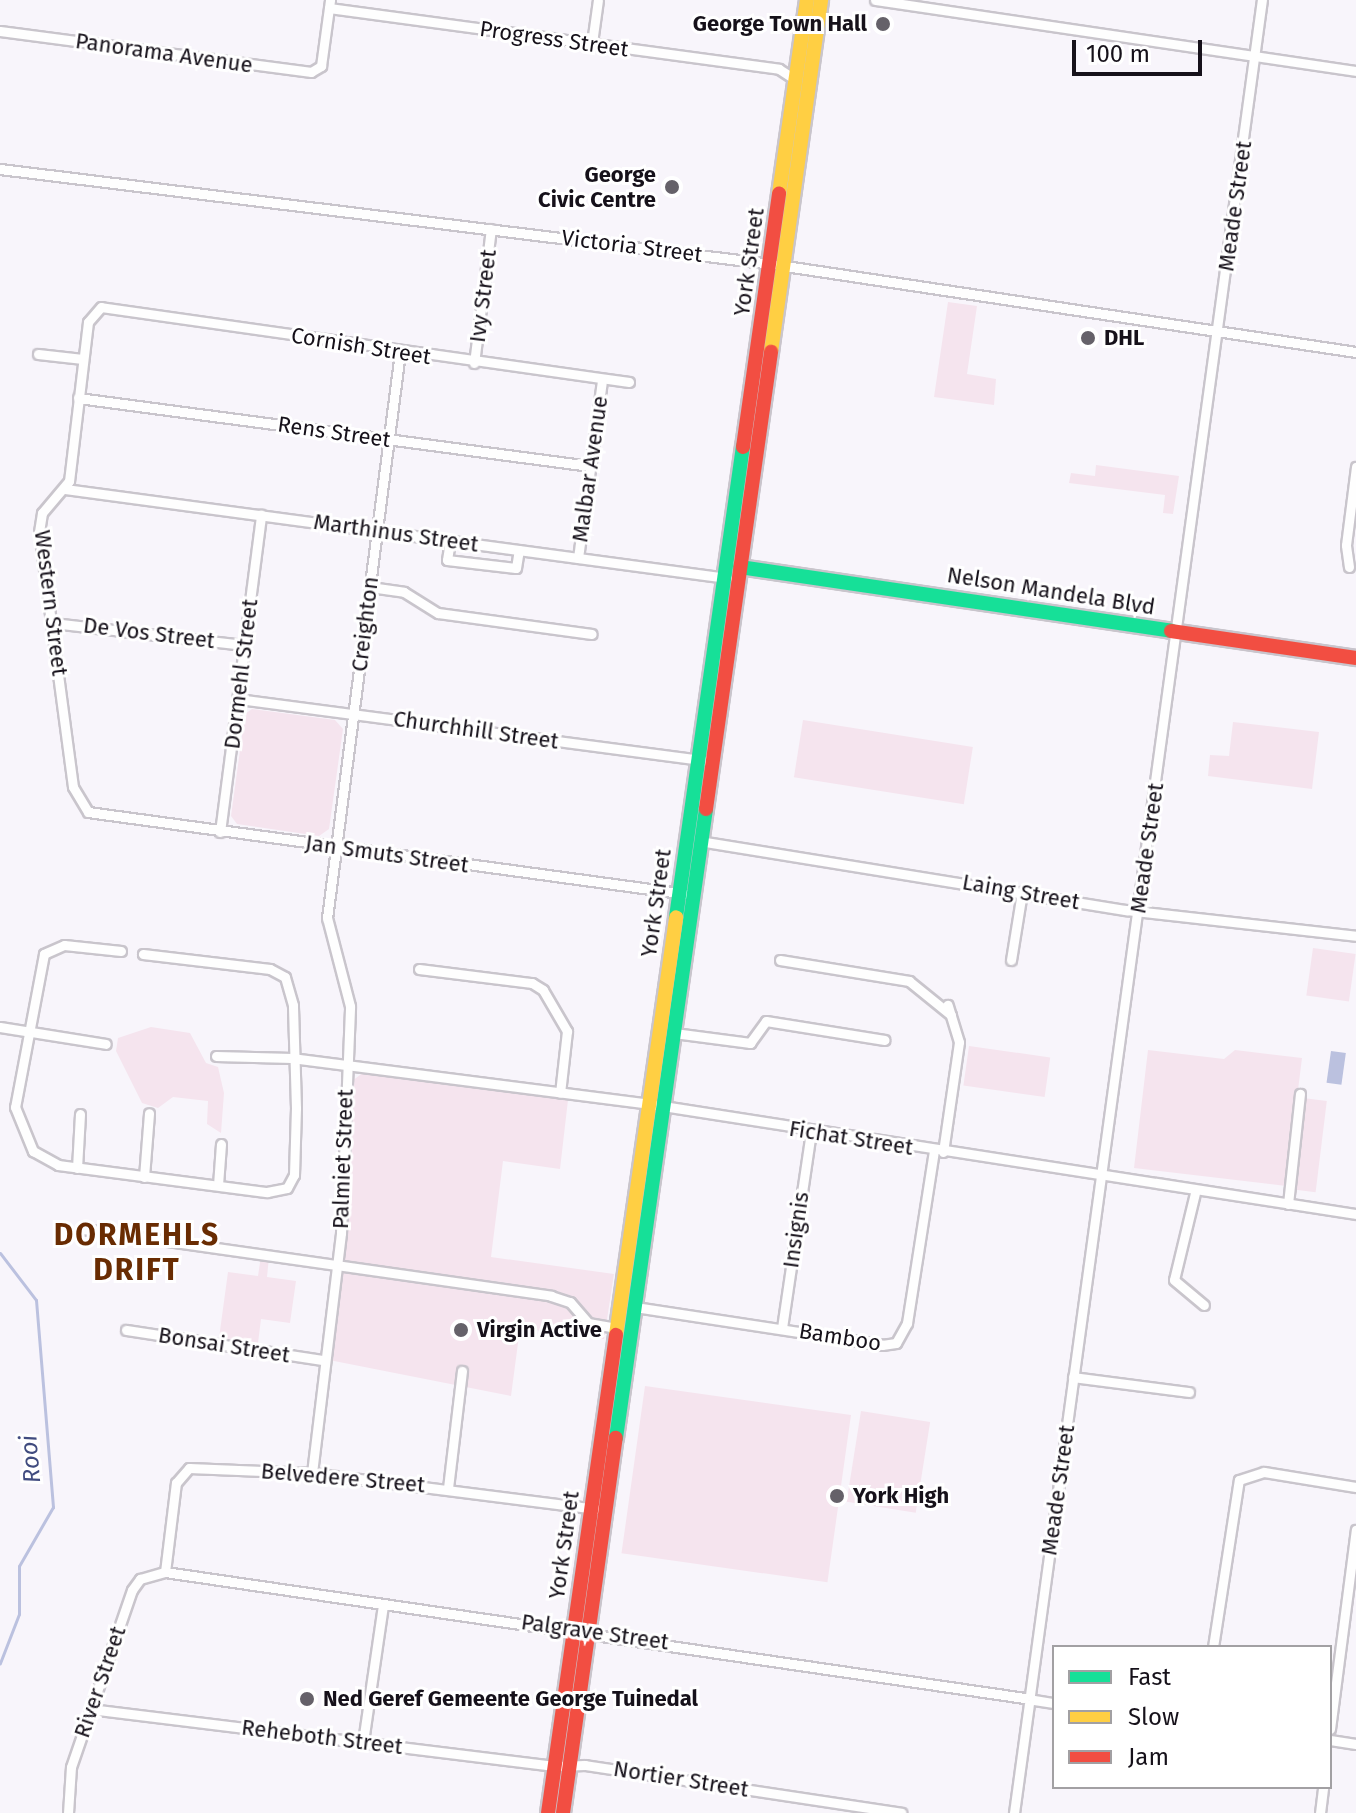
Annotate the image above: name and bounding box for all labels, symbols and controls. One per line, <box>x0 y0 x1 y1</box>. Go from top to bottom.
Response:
place label: George Town Hall <box>693 11 867 37</box>
street label: Progress Street <box>478 15 630 63</box>
marker: George Town Hall <box>874 15 892 33</box>
scale bar <box>1076 24 1206 74</box>
street label: Panorama Avenue <box>74 27 254 79</box>
text: 100 m <box>1086 40 1150 68</box>
street label: Meade Street <box>1213 139 1257 273</box>
place label: George Civic Centre <box>538 161 656 212</box>
marker: George Civic Centre <box>663 178 681 196</box>
street label: York Street <box>728 206 770 318</box>
street label: Victoria Street <box>560 224 704 268</box>
street label: Ivy Street <box>464 248 502 344</box>
street label: Cornish Street <box>289 322 433 370</box>
place label: DHL <box>1104 325 1144 351</box>
marker: DHL <box>1079 329 1097 347</box>
street label: Malbar Avenue <box>567 394 613 544</box>
street label: Rens Street <box>276 411 392 453</box>
street label: Marthinus Street <box>312 508 480 558</box>
street label: Western Street <box>29 529 73 677</box>
street label: Nelson Mandela Blvd <box>945 562 1157 620</box>
street label: Creighton <box>346 575 384 673</box>
street label: Dormehl Street <box>219 597 263 751</box>
street label: De Vos Street <box>82 612 216 654</box>
street label: Churchhill Street <box>392 705 560 755</box>
street label: Meade Street <box>1125 781 1169 915</box>
street label: Jan Smuts Street <box>304 829 470 879</box>
street label: York Street <box>635 847 677 959</box>
street label: Laing Street <box>960 869 1082 915</box>
street label: Palmiet Street <box>327 1088 359 1230</box>
street label: Fichat Street <box>787 1115 915 1161</box>
street label: Insignis <box>778 1190 814 1270</box>
district label: DORMEHLS DRIFT <box>54 1217 220 1288</box>
place label: Virgin Active <box>477 1317 602 1343</box>
street label: Bamboo <box>797 1317 883 1357</box>
marker: Virgin Active <box>452 1321 470 1339</box>
street label: Bonsai Street <box>156 1322 292 1368</box>
street label: Meade Street <box>1036 1423 1080 1557</box>
water label: Rooi <box>15 1434 47 1484</box>
street label: Belvedere Street <box>260 1458 426 1498</box>
place label: York High <box>853 1483 949 1509</box>
marker: York High <box>828 1487 846 1505</box>
street label: York Street <box>543 1489 585 1601</box>
street label: Palgrave Street <box>519 1609 671 1655</box>
street label: River Street <box>69 1623 131 1741</box>
legend <box>1052 1645 1332 1789</box>
text: Fast <box>1128 1663 1171 1691</box>
place label: Ned Geref Gemeente George Tuinedal <box>323 1686 698 1712</box>
marker: Ned Geref Gemeente George Tuinedal <box>298 1690 316 1708</box>
text: Slow <box>1128 1703 1179 1731</box>
street label: Reheboth Street <box>240 1714 404 1760</box>
text: Jam <box>1128 1743 1169 1771</box>
street label: Nortier Street <box>612 1755 750 1803</box>

